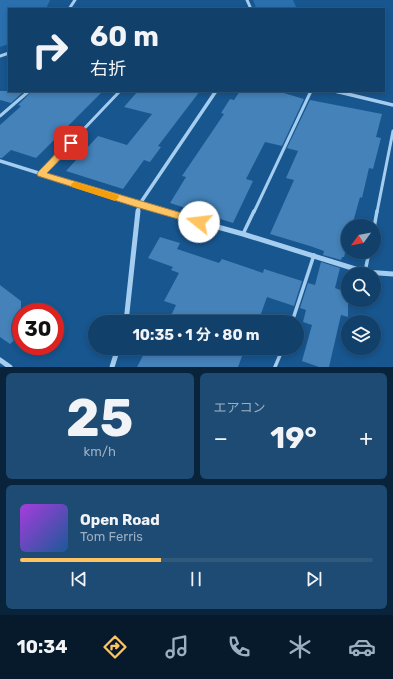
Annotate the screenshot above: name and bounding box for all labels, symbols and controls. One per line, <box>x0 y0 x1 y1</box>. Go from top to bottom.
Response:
text: 60 m <box>90 20 159 53</box>
icon: right <box>24 24 76 76</box>
text: 右折 <box>90 58 126 80</box>
pin <box>54 126 88 160</box>
icon: arrive <box>60 132 82 154</box>
position arrow <box>178 201 220 243</box>
north arrow <box>341 219 381 259</box>
map controls <box>341 219 381 355</box>
button: search <box>341 267 381 307</box>
speed limit sign: 30 <box>12 303 64 355</box>
button: layers <box>341 315 381 355</box>
text: 10:35 · 1 分 · 80 m <box>132 326 260 344</box>
text: 25 <box>66 387 133 449</box>
text: エアコン <box>214 400 266 415</box>
text: 19° <box>270 420 317 456</box>
text: − <box>214 425 228 452</box>
text: + <box>359 425 373 452</box>
text: km/h <box>84 444 116 459</box>
text: Open Road <box>80 511 160 529</box>
text: Tom Ferris <box>80 529 143 544</box>
icon: previous <box>68 568 90 590</box>
icon: pause <box>185 568 207 590</box>
icon: next <box>303 568 325 590</box>
icon: directions <box>101 633 129 661</box>
icon: music <box>163 633 191 661</box>
icon: phone <box>225 633 253 661</box>
icon: climate <box>286 633 314 661</box>
icon: car <box>348 633 376 661</box>
text: 10:34 <box>17 636 67 658</box>

